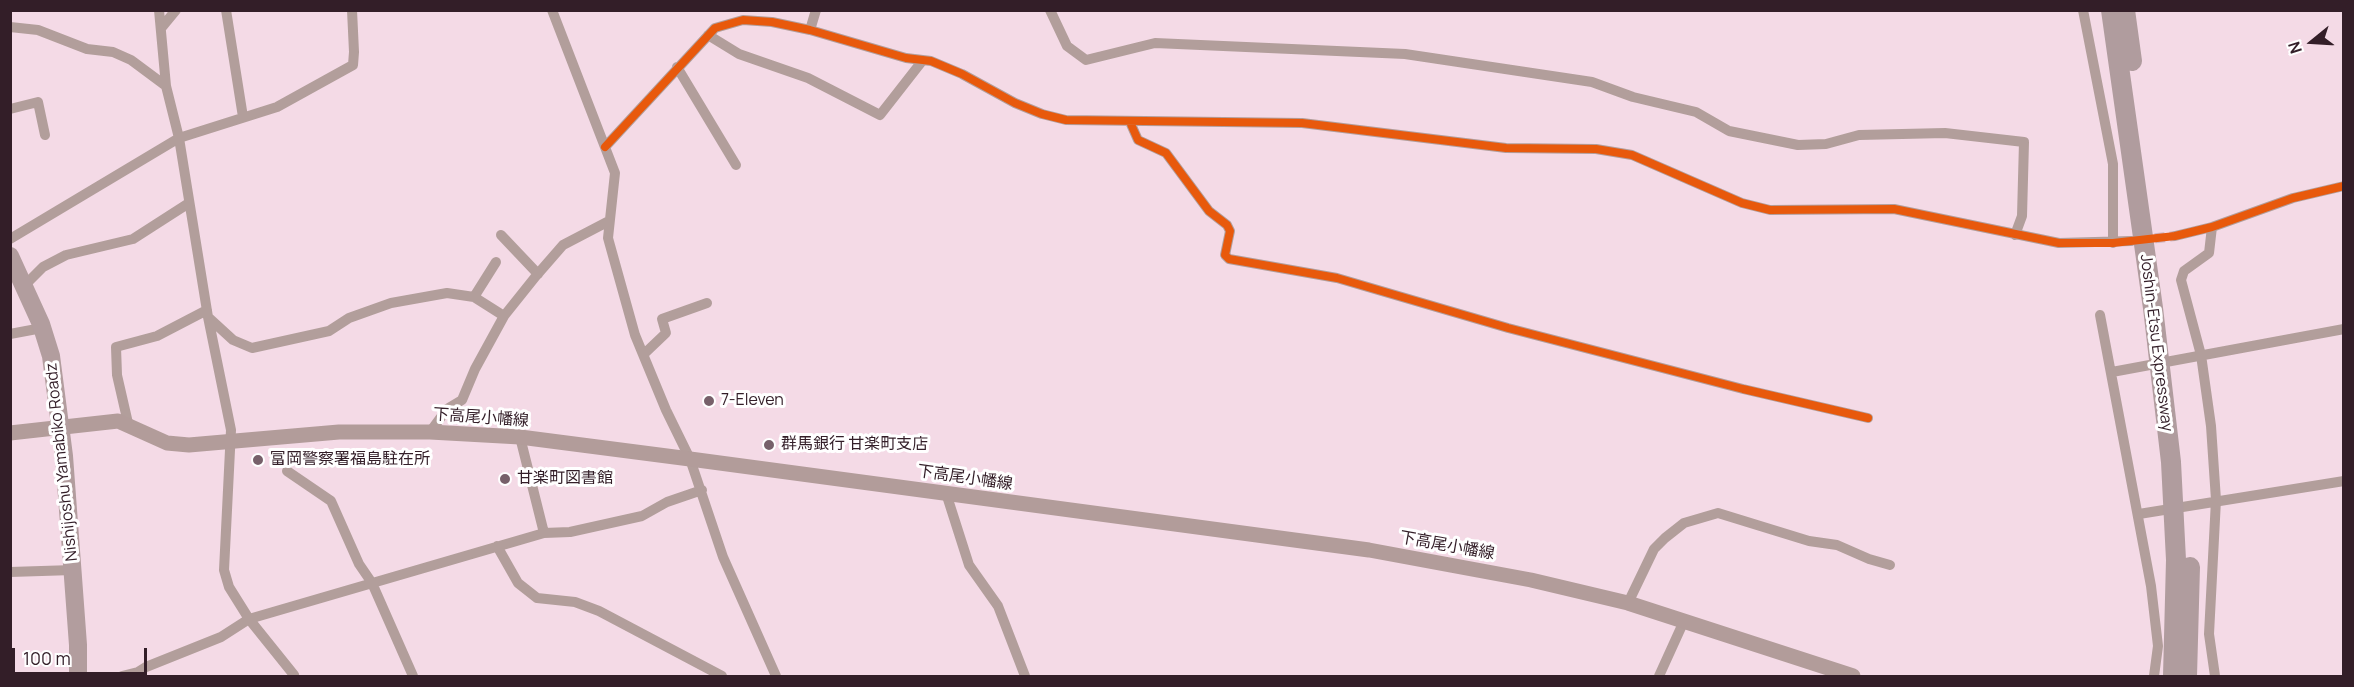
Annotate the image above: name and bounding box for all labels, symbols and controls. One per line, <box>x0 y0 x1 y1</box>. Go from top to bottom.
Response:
north arrow <box>2282 12 2342 72</box>
text: N <box>2283 39 2307 56</box>
street label: Joshin-Etsu Expressway <box>2136 253 2176 433</box>
street label: Nishijoshu Yamabiko Roadz <box>42 362 82 562</box>
place label: 7-Eleven <box>721 391 784 411</box>
marker: 7-Eleven <box>702 394 716 408</box>
street label: 下高尾小幡線 <box>432 405 530 431</box>
place label: 群馬銀行 甘楽町支店 <box>781 435 928 455</box>
marker: 群馬銀行 甘楽町支店 <box>762 438 776 452</box>
place label: 富岡警察署福島駐在所 <box>270 450 430 470</box>
marker: 富岡警察署福島駐在所 <box>251 453 265 467</box>
street label: 下高尾小幡線 <box>916 462 1014 494</box>
place label: 甘楽町図書館 <box>517 469 613 489</box>
marker: 甘楽町図書館 <box>498 472 512 486</box>
street label: 下高尾小幡線 <box>1398 528 1496 564</box>
scale bar <box>15 636 150 674</box>
text: 100 m <box>23 646 71 670</box>

